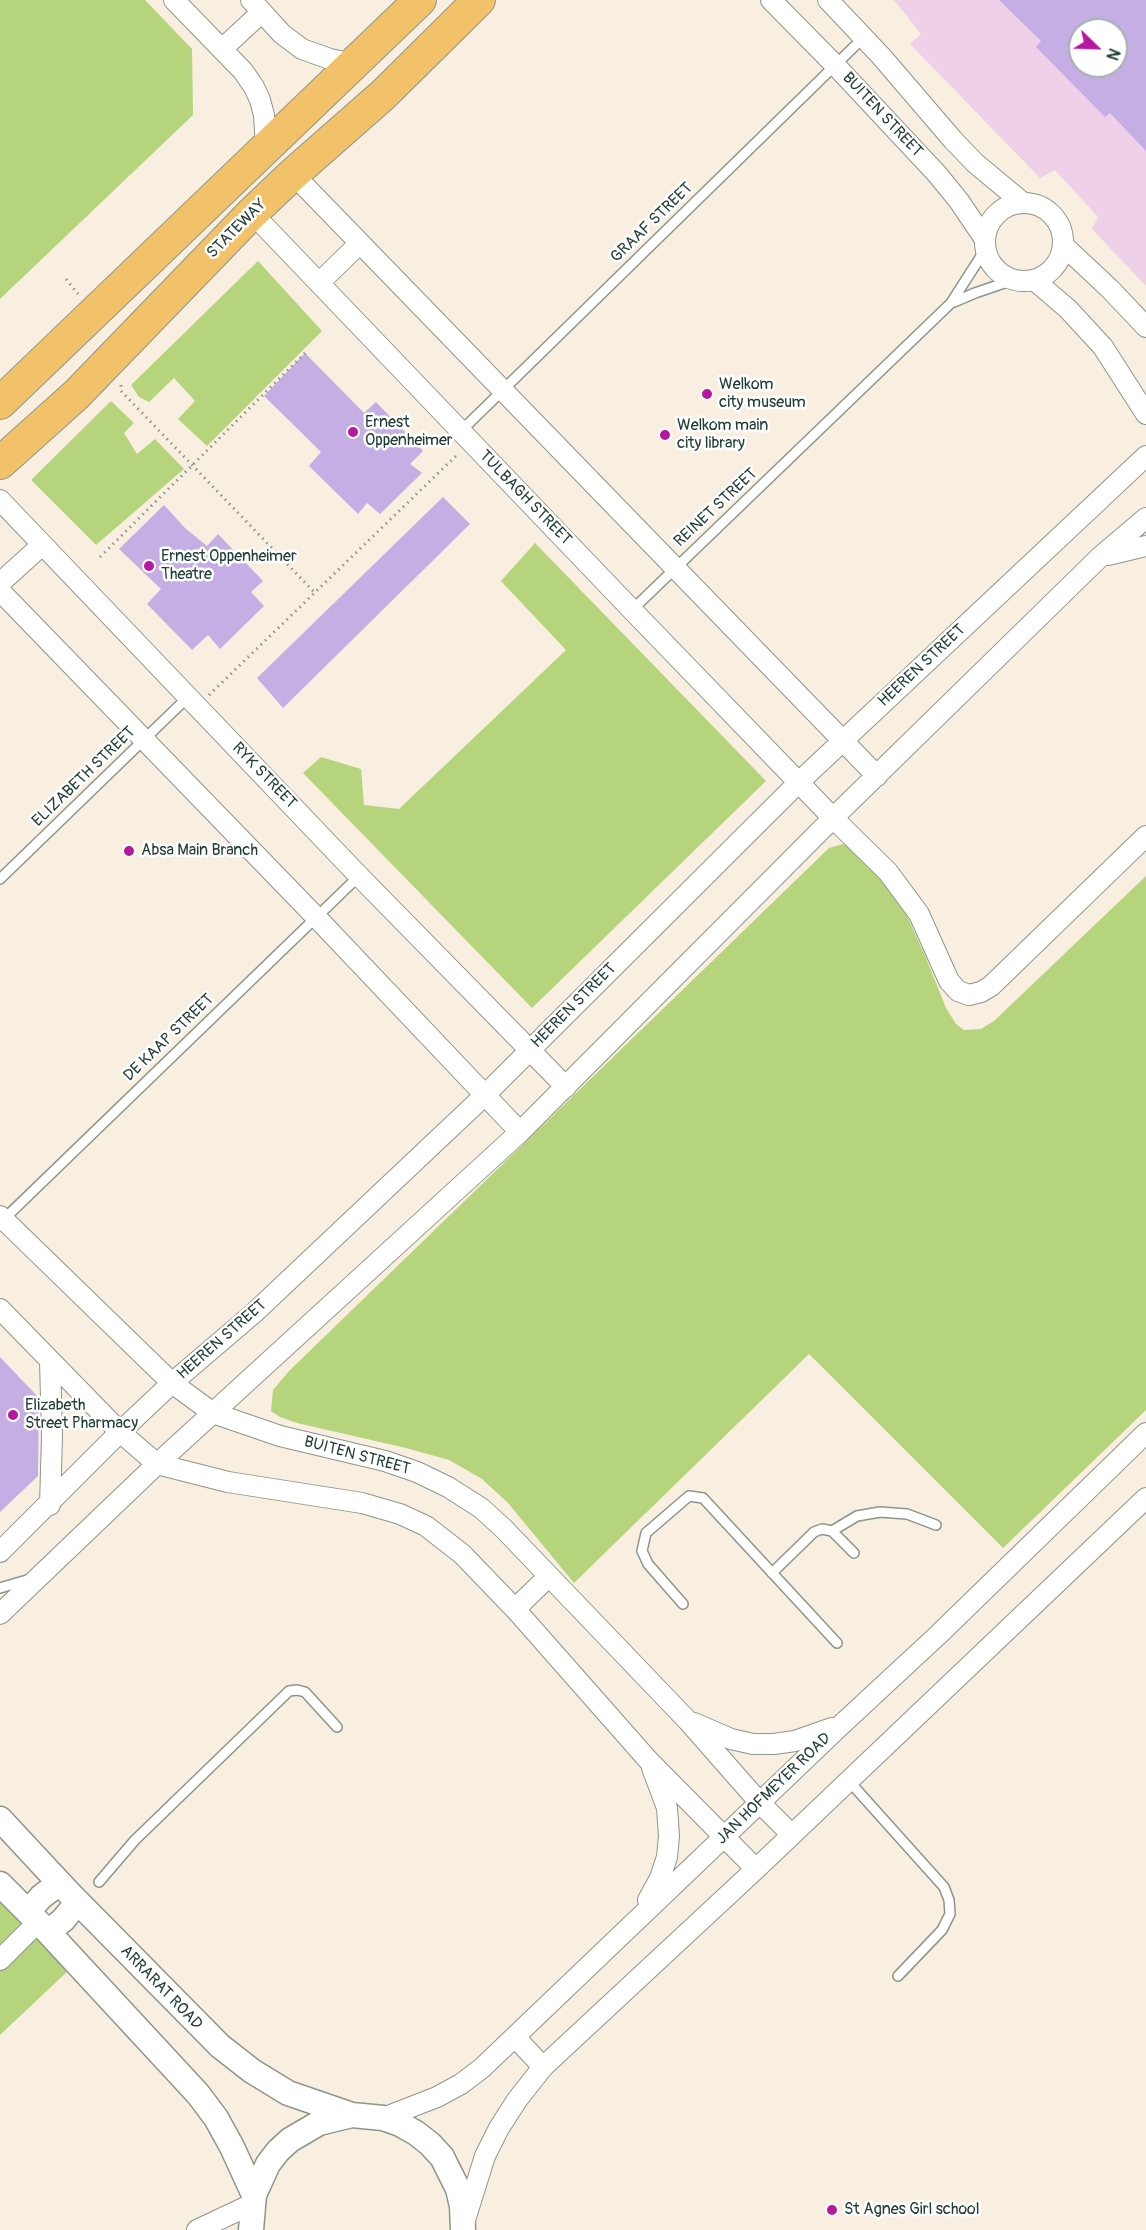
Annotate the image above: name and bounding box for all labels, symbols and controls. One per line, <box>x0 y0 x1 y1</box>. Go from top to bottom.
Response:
north arrow <box>1068 18 1128 78</box>
text: N <box>1101 45 1124 63</box>
street label: BUITEN STREET <box>838 69 926 161</box>
street label: GRAAF STREET <box>607 179 697 267</box>
street label: STATEWAY <box>203 195 271 263</box>
place label: Welkom city museum <box>719 375 806 413</box>
marker: Welkom city museum <box>700 387 714 401</box>
place label: Ernest Oppenheimer <box>365 413 453 451</box>
place label: Welkom main city library <box>677 416 768 454</box>
marker: Ernest Oppenheimer <box>346 425 360 439</box>
marker: Welkom main city library <box>658 428 672 442</box>
street label: TULBAGH STREET <box>475 446 575 550</box>
street label: REINET STREET <box>670 465 762 551</box>
place label: Ernest Oppenheimer Theatre <box>161 547 297 585</box>
marker: Ernest Oppenheimer Theatre <box>142 559 156 573</box>
street label: HEEREN STREET <box>875 621 969 711</box>
street label: ELIZABETH STREET <box>29 723 139 831</box>
street label: RYK STREET <box>228 739 300 813</box>
place label: Absa Main Branch <box>141 841 258 861</box>
marker: Absa Main Branch <box>122 844 136 858</box>
street label: HEEREN STREET <box>528 960 620 1052</box>
street label: DE KAAP STREET <box>120 990 218 1086</box>
street label: HEEREN STREET <box>173 1296 271 1384</box>
place label: Elizabeth Street Pharmacy <box>25 1396 138 1434</box>
marker: Elizabeth Street Pharmacy <box>6 1408 20 1422</box>
street label: BUITEN STREET <box>302 1433 412 1479</box>
street label: JAN HOFMEYER ROAD <box>713 1729 835 1849</box>
street label: ARRARAT ROAD <box>116 1942 206 2034</box>
place label: St Agnes Girl school <box>844 2200 979 2220</box>
marker: St Agnes Girl school <box>825 2203 839 2217</box>

